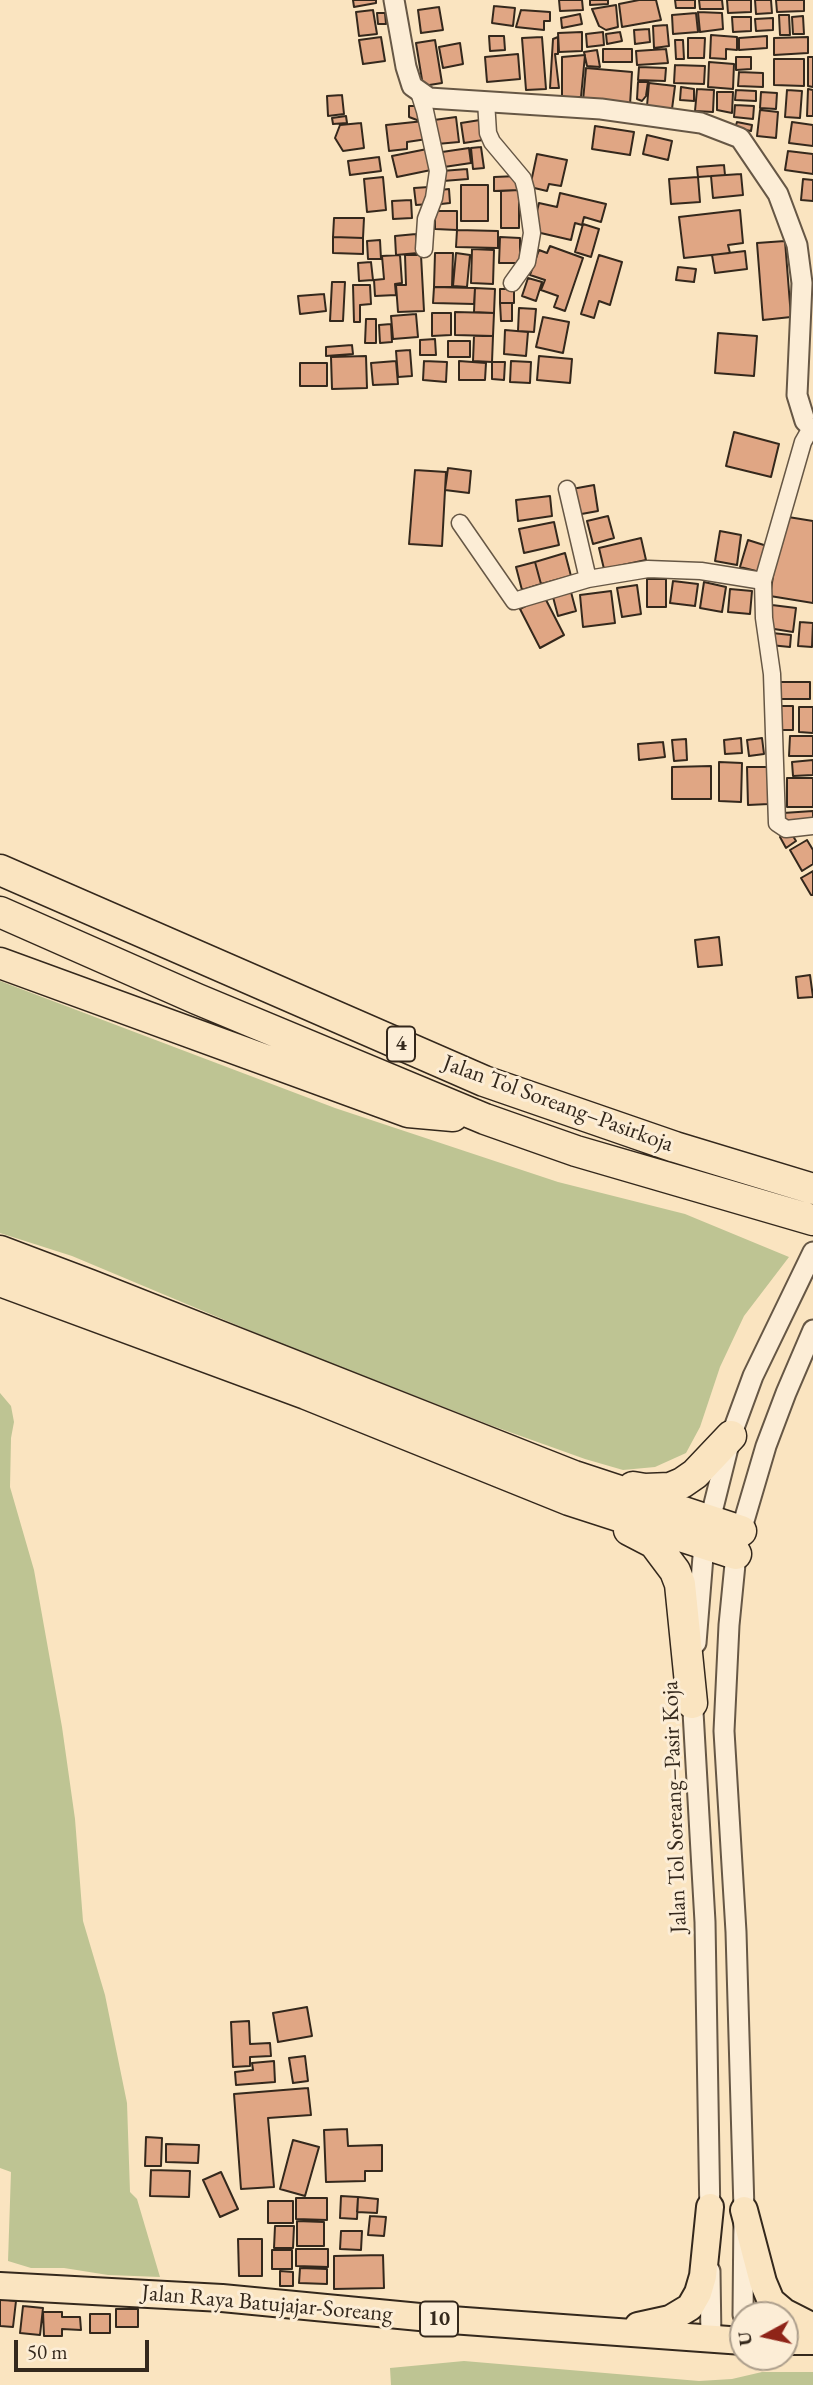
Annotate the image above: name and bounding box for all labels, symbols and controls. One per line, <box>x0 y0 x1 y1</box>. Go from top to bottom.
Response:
road number: 4 <box>387 1026 415 1062</box>
street label: Jalan Tol Soreang–Pasirkoja <box>439 1049 677 1159</box>
street label: Jalan Tol Soreang–Pasir Koja <box>657 1680 693 1934</box>
street label: Jalan Raya Batujajar-Soreang <box>140 2279 394 2329</box>
north arrow <box>729 2301 799 2371</box>
road number: 10 <box>420 2302 458 2336</box>
scale bar <box>18 2326 152 2370</box>
text: U <box>731 2330 758 2347</box>
text: 50 m <box>27 2338 68 2365</box>

